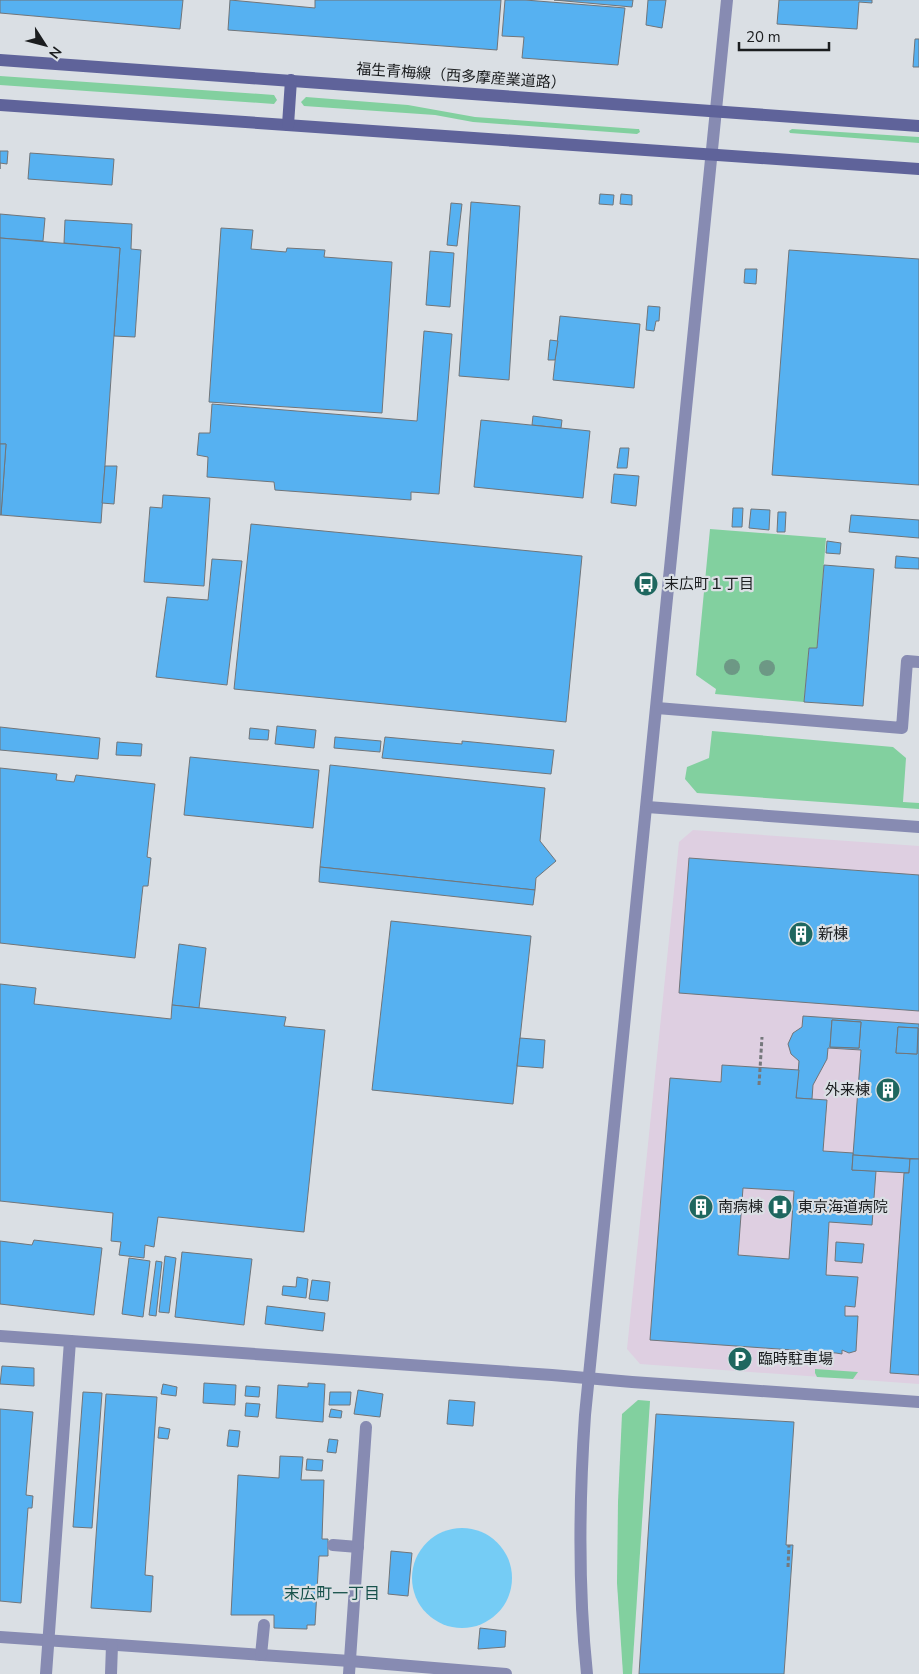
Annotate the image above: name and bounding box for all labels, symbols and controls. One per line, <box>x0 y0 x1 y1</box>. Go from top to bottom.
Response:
north arrow <box>20 20 70 70</box>
scale bar <box>739 20 829 52</box>
text: 20 m <box>746 27 781 47</box>
text: N <box>44 43 66 62</box>
street label: 福生青梅線（西多摩産業道路） <box>356 59 566 93</box>
bus stop icon: 末広町１丁目 <box>633 571 659 597</box>
place label: 末広町１丁目 <box>664 574 754 594</box>
building icon: 新棟 <box>788 921 814 947</box>
place label: 新棟 <box>818 924 848 944</box>
building icon: 外来棟 <box>875 1077 901 1103</box>
place label: 外来棟 <box>825 1080 870 1100</box>
building icon: 南病棟 <box>688 1194 714 1220</box>
hospital icon: 東京海道病院 <box>767 1194 793 1220</box>
place label: 南病棟 <box>718 1197 763 1217</box>
place label: 東京海道病院 <box>798 1197 888 1217</box>
parking icon: 臨時駐車場 <box>727 1346 753 1372</box>
place label: 臨時駐車場 <box>758 1349 833 1369</box>
district label: 末広町一丁目 <box>284 1583 380 1605</box>

